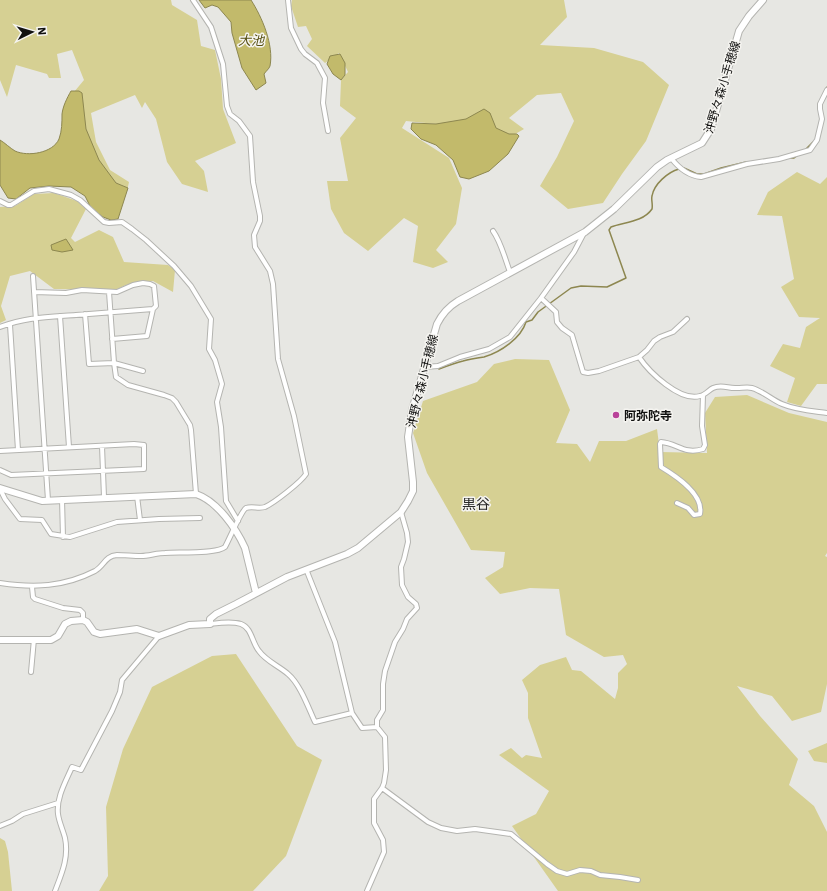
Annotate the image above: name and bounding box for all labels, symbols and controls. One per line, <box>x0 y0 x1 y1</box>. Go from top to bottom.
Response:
north arrow <box>12 12 52 52</box>
text: N <box>35 27 49 36</box>
water label: 大池 <box>238 32 266 49</box>
street label: 沖野々森小手穂線 <box>701 39 743 135</box>
street label: 沖野々森小手穂線 <box>403 333 441 429</box>
place label: 阿弥陀寺 <box>624 408 672 423</box>
marker: 阿弥陀寺 <box>611 410 621 420</box>
district label: 黒谷 <box>462 495 490 513</box>

